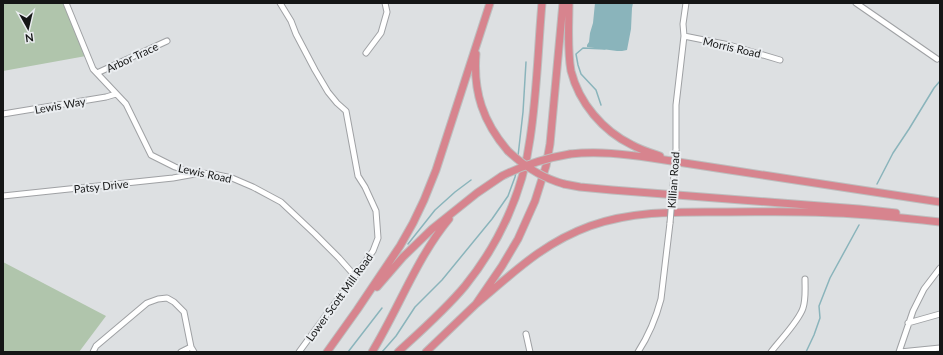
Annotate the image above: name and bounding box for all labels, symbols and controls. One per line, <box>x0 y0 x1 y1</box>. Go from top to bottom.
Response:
north arrow <box>8 8 48 48</box>
text: N <box>24 31 35 45</box>
street label: Morris Road <box>702 34 762 60</box>
street label: Arbor Trace <box>104 39 160 75</box>
street label: Lewis Way <box>34 94 87 116</box>
street label: Killian Road <box>665 151 681 209</box>
street label: Lewis Road <box>177 161 233 185</box>
street label: Patsy Drive <box>73 177 129 195</box>
street label: Lower Scott Mill Road <box>303 251 375 343</box>

